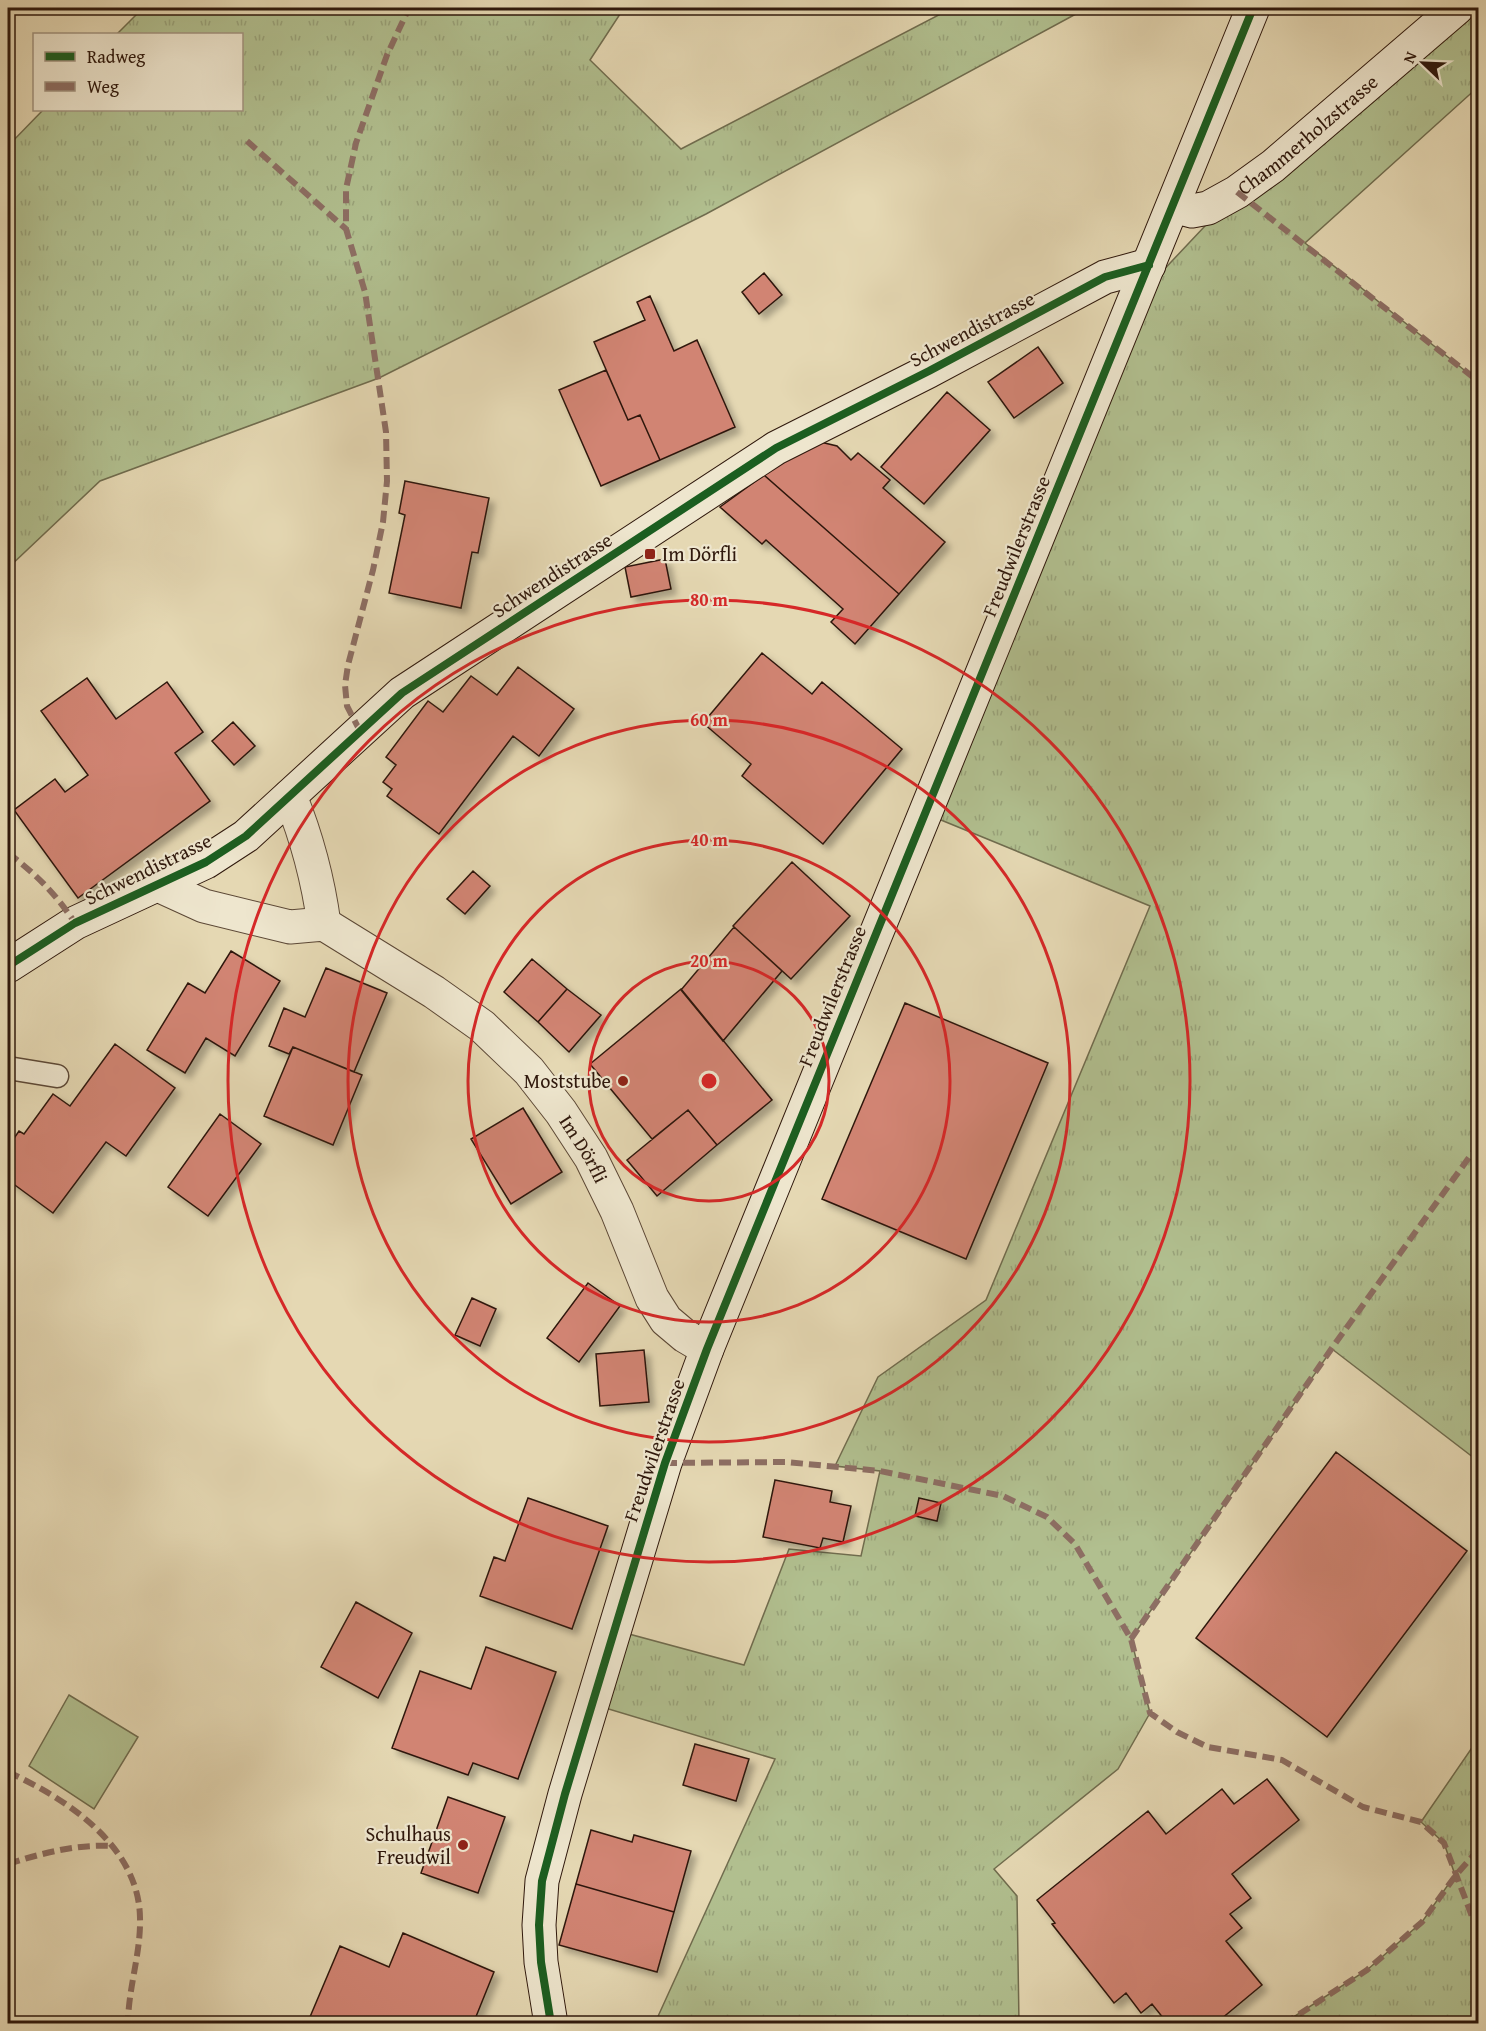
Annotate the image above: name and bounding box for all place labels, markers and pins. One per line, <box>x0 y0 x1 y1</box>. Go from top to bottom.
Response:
place label: Im Dörfli <box>662 539 738 568</box>
marker: Im Dörfli <box>643 547 657 561</box>
place label: Moststube <box>524 1066 611 1095</box>
centre of rings <box>699 1071 719 1091</box>
marker: Moststube <box>616 1074 630 1088</box>
place label: Schulhaus Freudwil <box>366 1819 451 1871</box>
marker: Schulhaus Freudwil <box>456 1838 470 1852</box>

